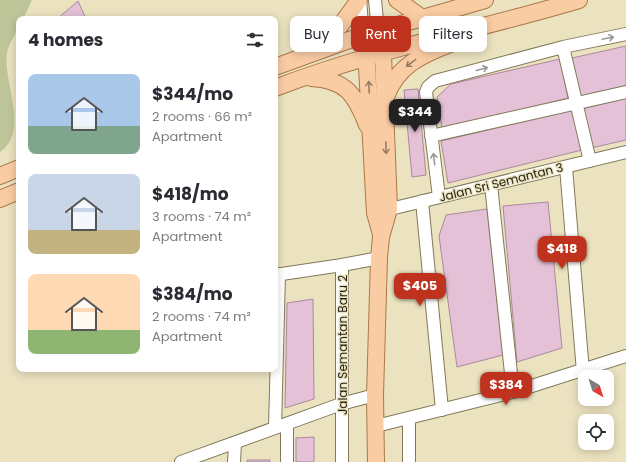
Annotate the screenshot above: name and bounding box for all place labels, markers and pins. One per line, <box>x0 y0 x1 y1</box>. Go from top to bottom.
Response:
pin: $344 <box>391 99 439 133</box>
pin: $418 <box>538 236 586 270</box>
pin: $405 <box>396 273 444 307</box>
pin: $384 <box>482 372 530 406</box>

